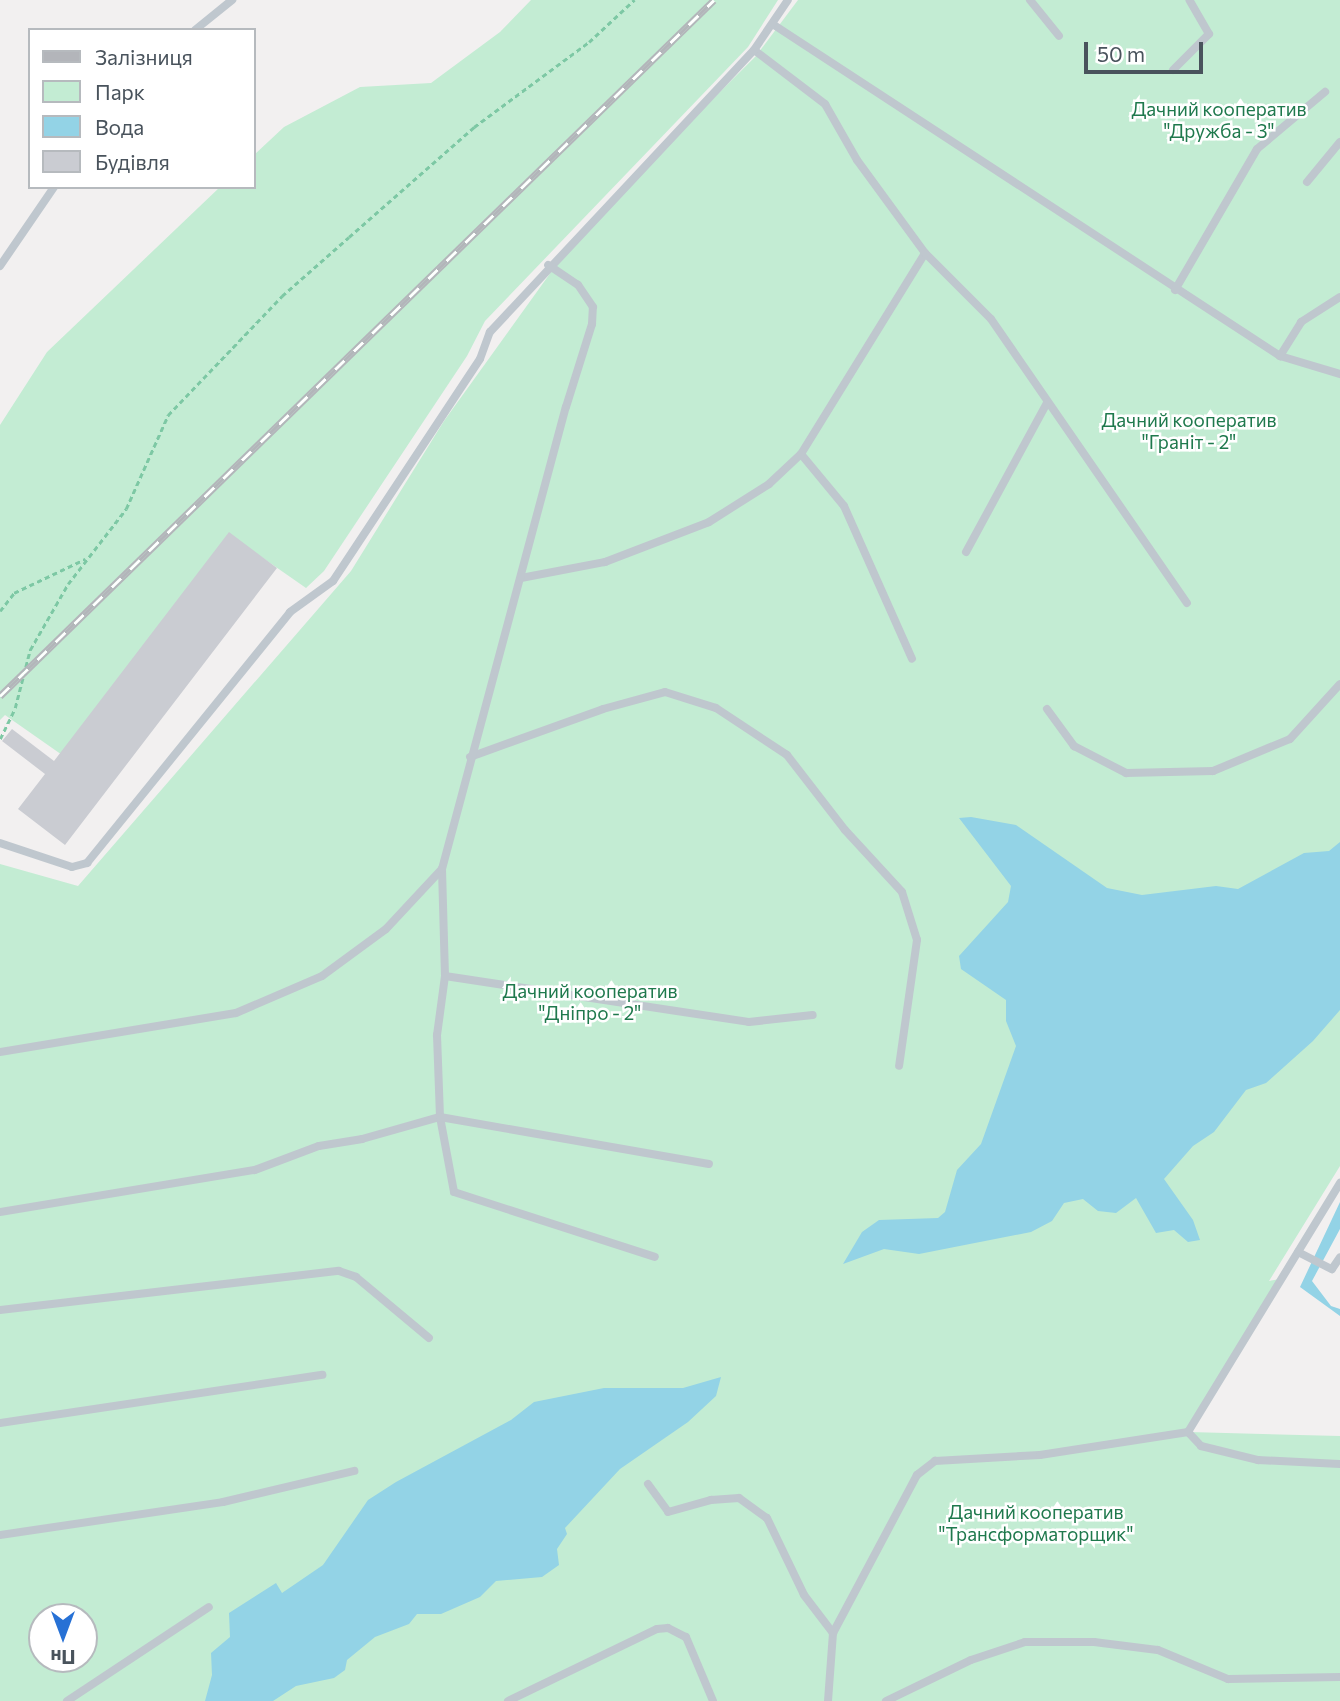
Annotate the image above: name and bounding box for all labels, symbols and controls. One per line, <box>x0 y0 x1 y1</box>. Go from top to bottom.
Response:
legend <box>28 28 256 189</box>
scale bar <box>1088 28 1207 72</box>
text: 50 m <box>1097 41 1145 66</box>
text: Залізниця <box>95 44 193 69</box>
text: Парк <box>95 79 145 104</box>
park label: Дачний кооператив "Дружба - 3" <box>1131 98 1307 142</box>
text: Вода <box>95 114 144 139</box>
text: Будівля <box>95 149 170 174</box>
park label: Дачний кооператив "Граніт - 2" <box>1101 409 1277 453</box>
park label: Дачний кооператив "Дніпро - 2" <box>502 980 678 1024</box>
park label: Дачний кооператив "Трансформаторщик" <box>938 1501 1134 1545</box>
north arrow <box>28 1603 98 1673</box>
text: Пн <box>50 1646 76 1669</box>

